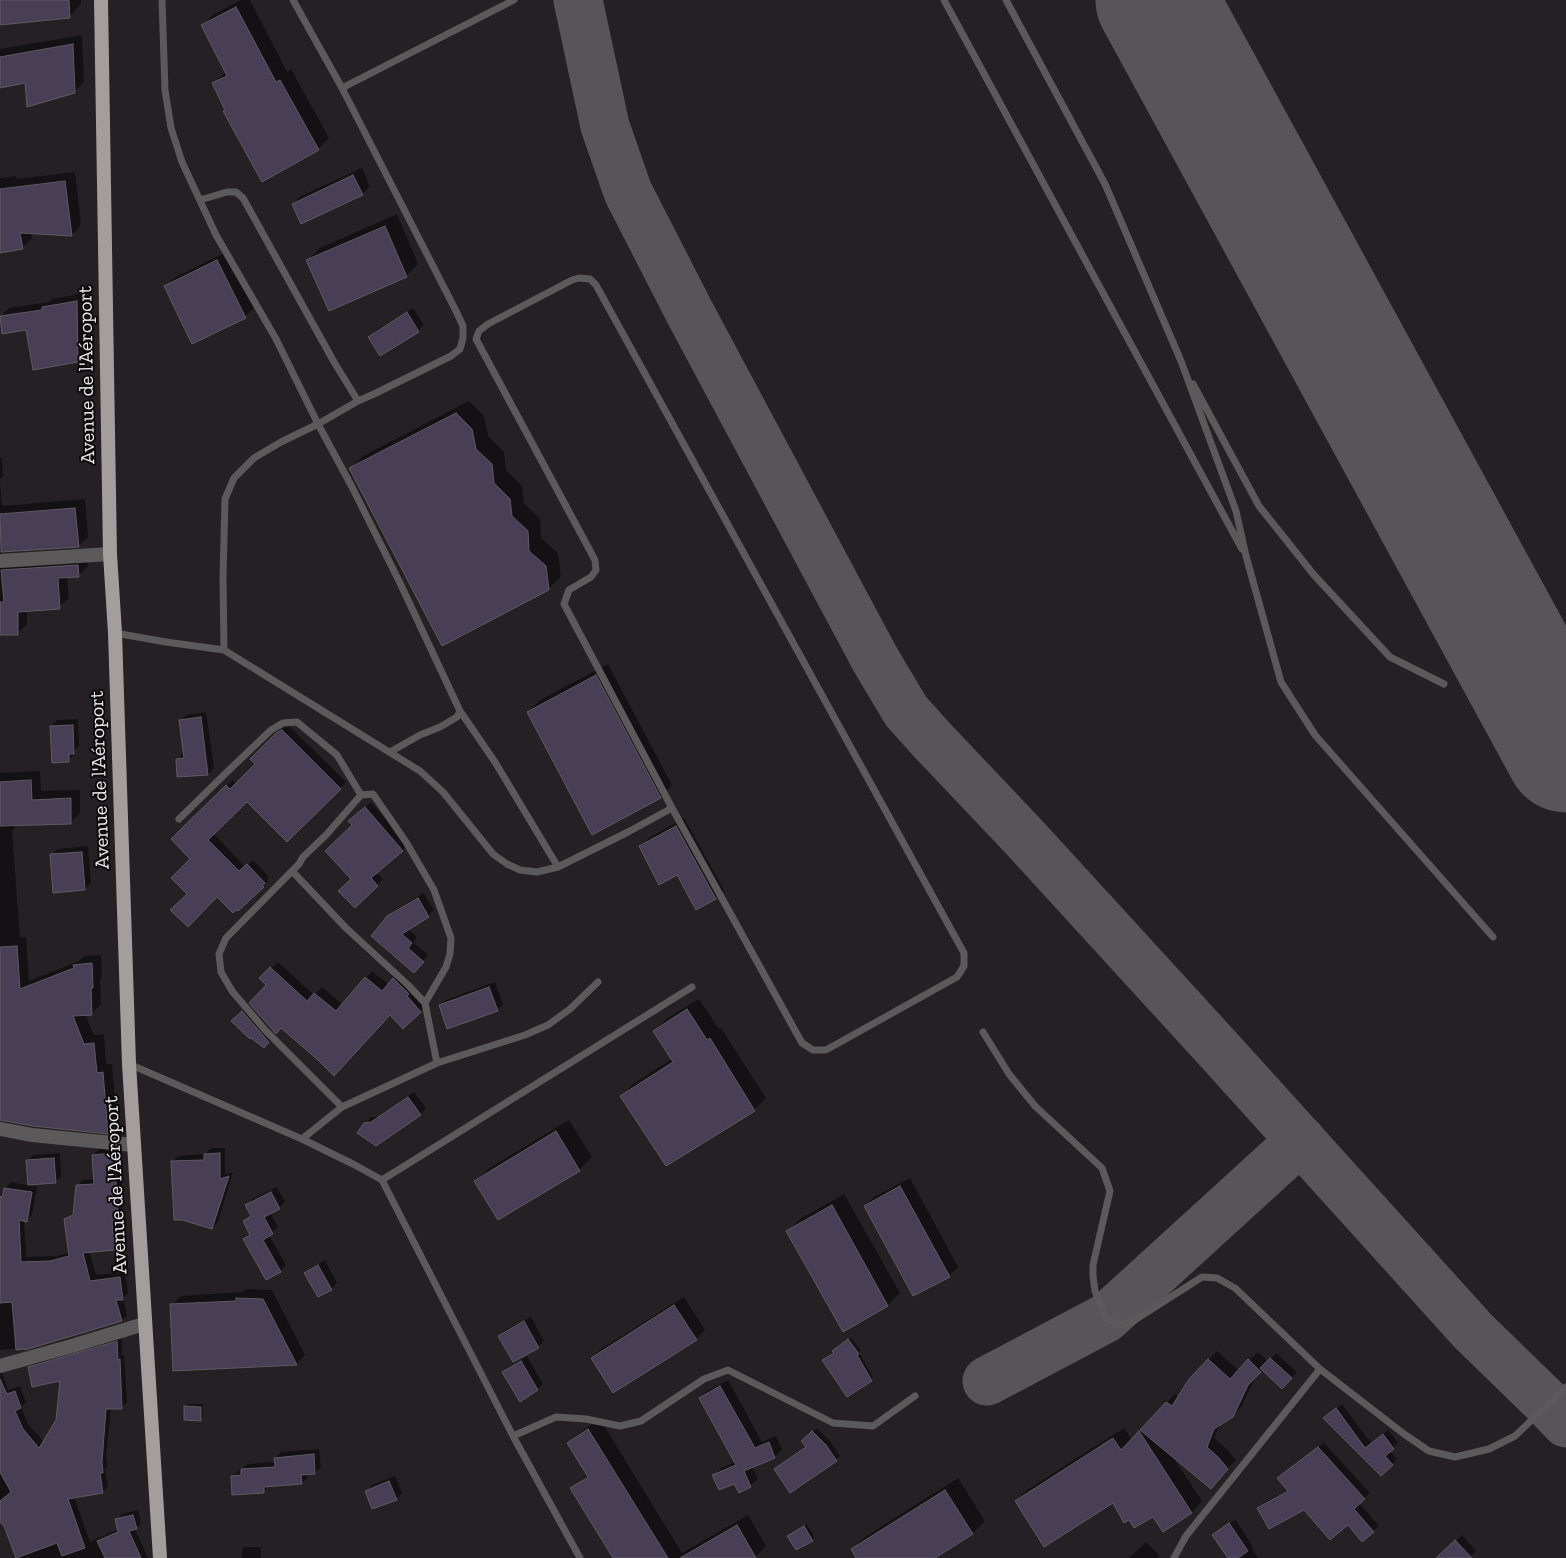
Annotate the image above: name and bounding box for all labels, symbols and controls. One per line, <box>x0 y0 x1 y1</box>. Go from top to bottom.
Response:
street label: Avenue de l'Aéroport <box>73 286 101 464</box>
street label: Avenue de l'Aéroport <box>85 690 115 870</box>
street label: Avenue de l'Aéroport <box>99 1095 133 1275</box>

